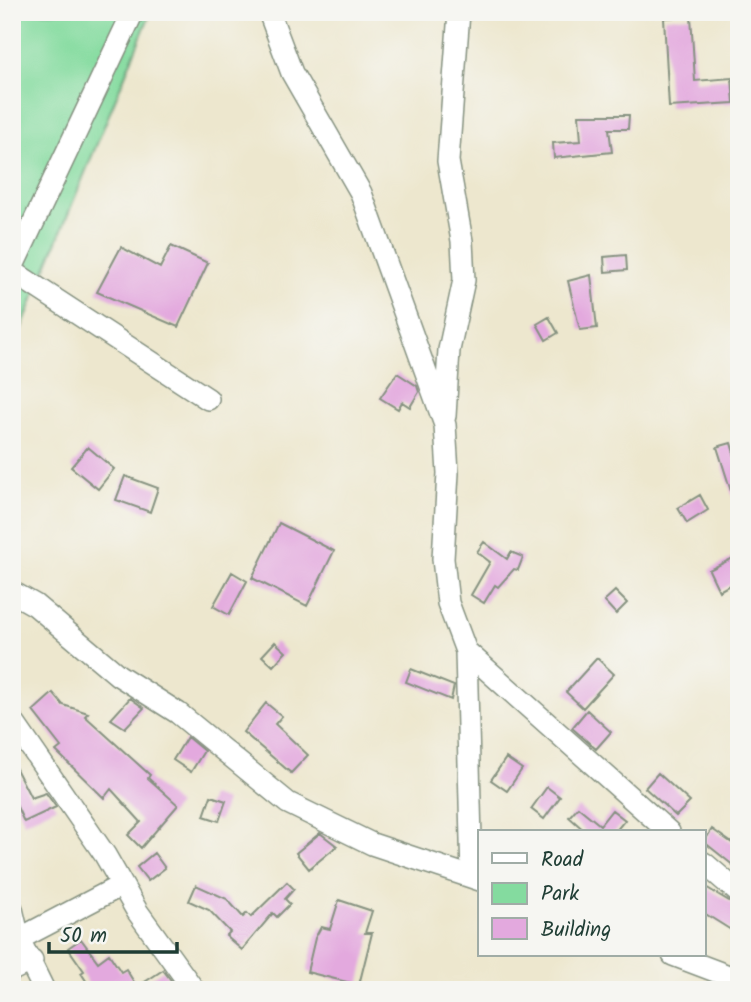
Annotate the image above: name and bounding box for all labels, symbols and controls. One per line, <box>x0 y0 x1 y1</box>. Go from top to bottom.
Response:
legend <box>478 830 706 956</box>
text: Road <box>541 844 584 877</box>
text: Park <box>541 878 579 911</box>
scale bar <box>49 911 177 955</box>
text: Building <box>541 914 611 947</box>
text: 50 m <box>60 920 107 953</box>

